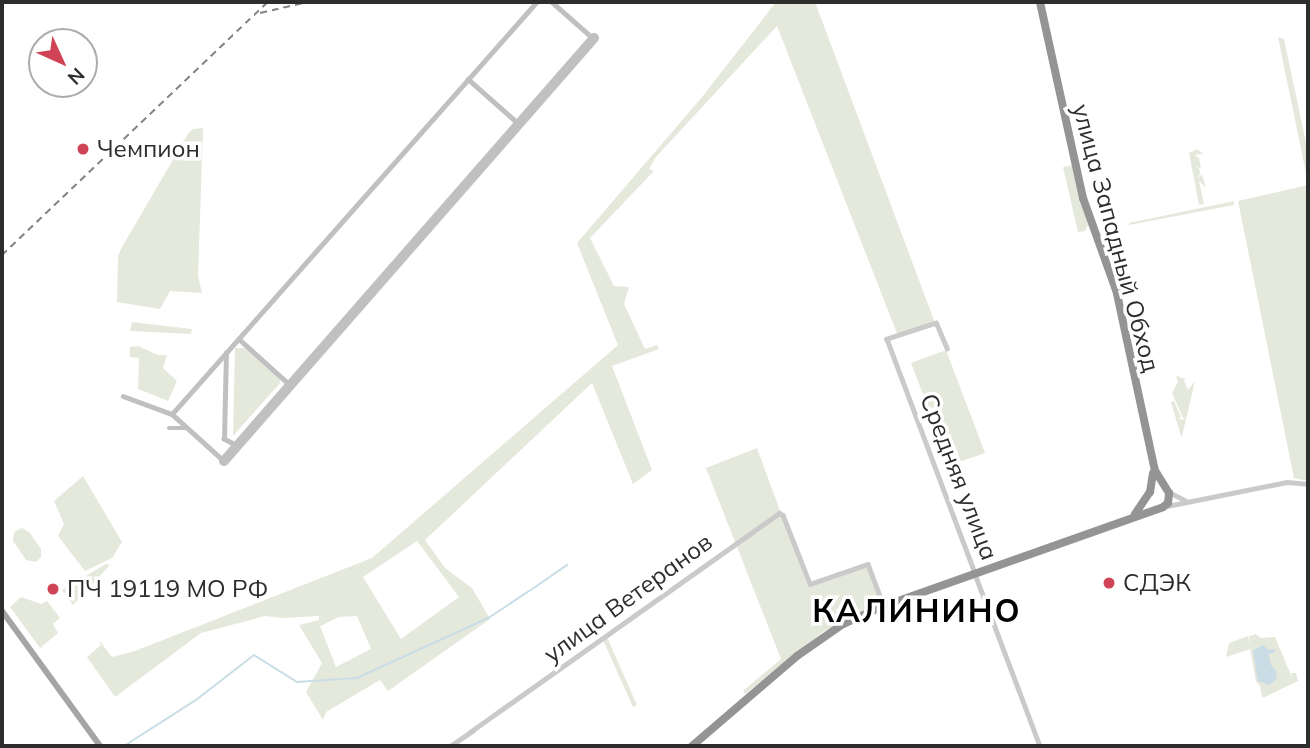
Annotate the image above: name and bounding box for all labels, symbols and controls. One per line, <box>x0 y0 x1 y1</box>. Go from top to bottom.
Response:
north arrow <box>28 28 98 98</box>
text: N <box>63 63 90 90</box>
street label: улица Западный Обход <box>1066 101 1166 375</box>
place label: Чемпион <box>97 135 200 163</box>
marker: Чемпион <box>75 141 91 157</box>
street label: Средняя улица <box>914 390 1004 564</box>
street label: улица Ветеранов <box>538 527 718 669</box>
place label: СДЭК <box>1123 569 1191 597</box>
place label: ПЧ 19119 МО РФ <box>67 575 268 603</box>
marker: СДЭК <box>1101 575 1117 591</box>
marker: ПЧ 19119 МО РФ <box>45 581 61 597</box>
district label: КАЛИНИНО <box>813 591 1021 629</box>

